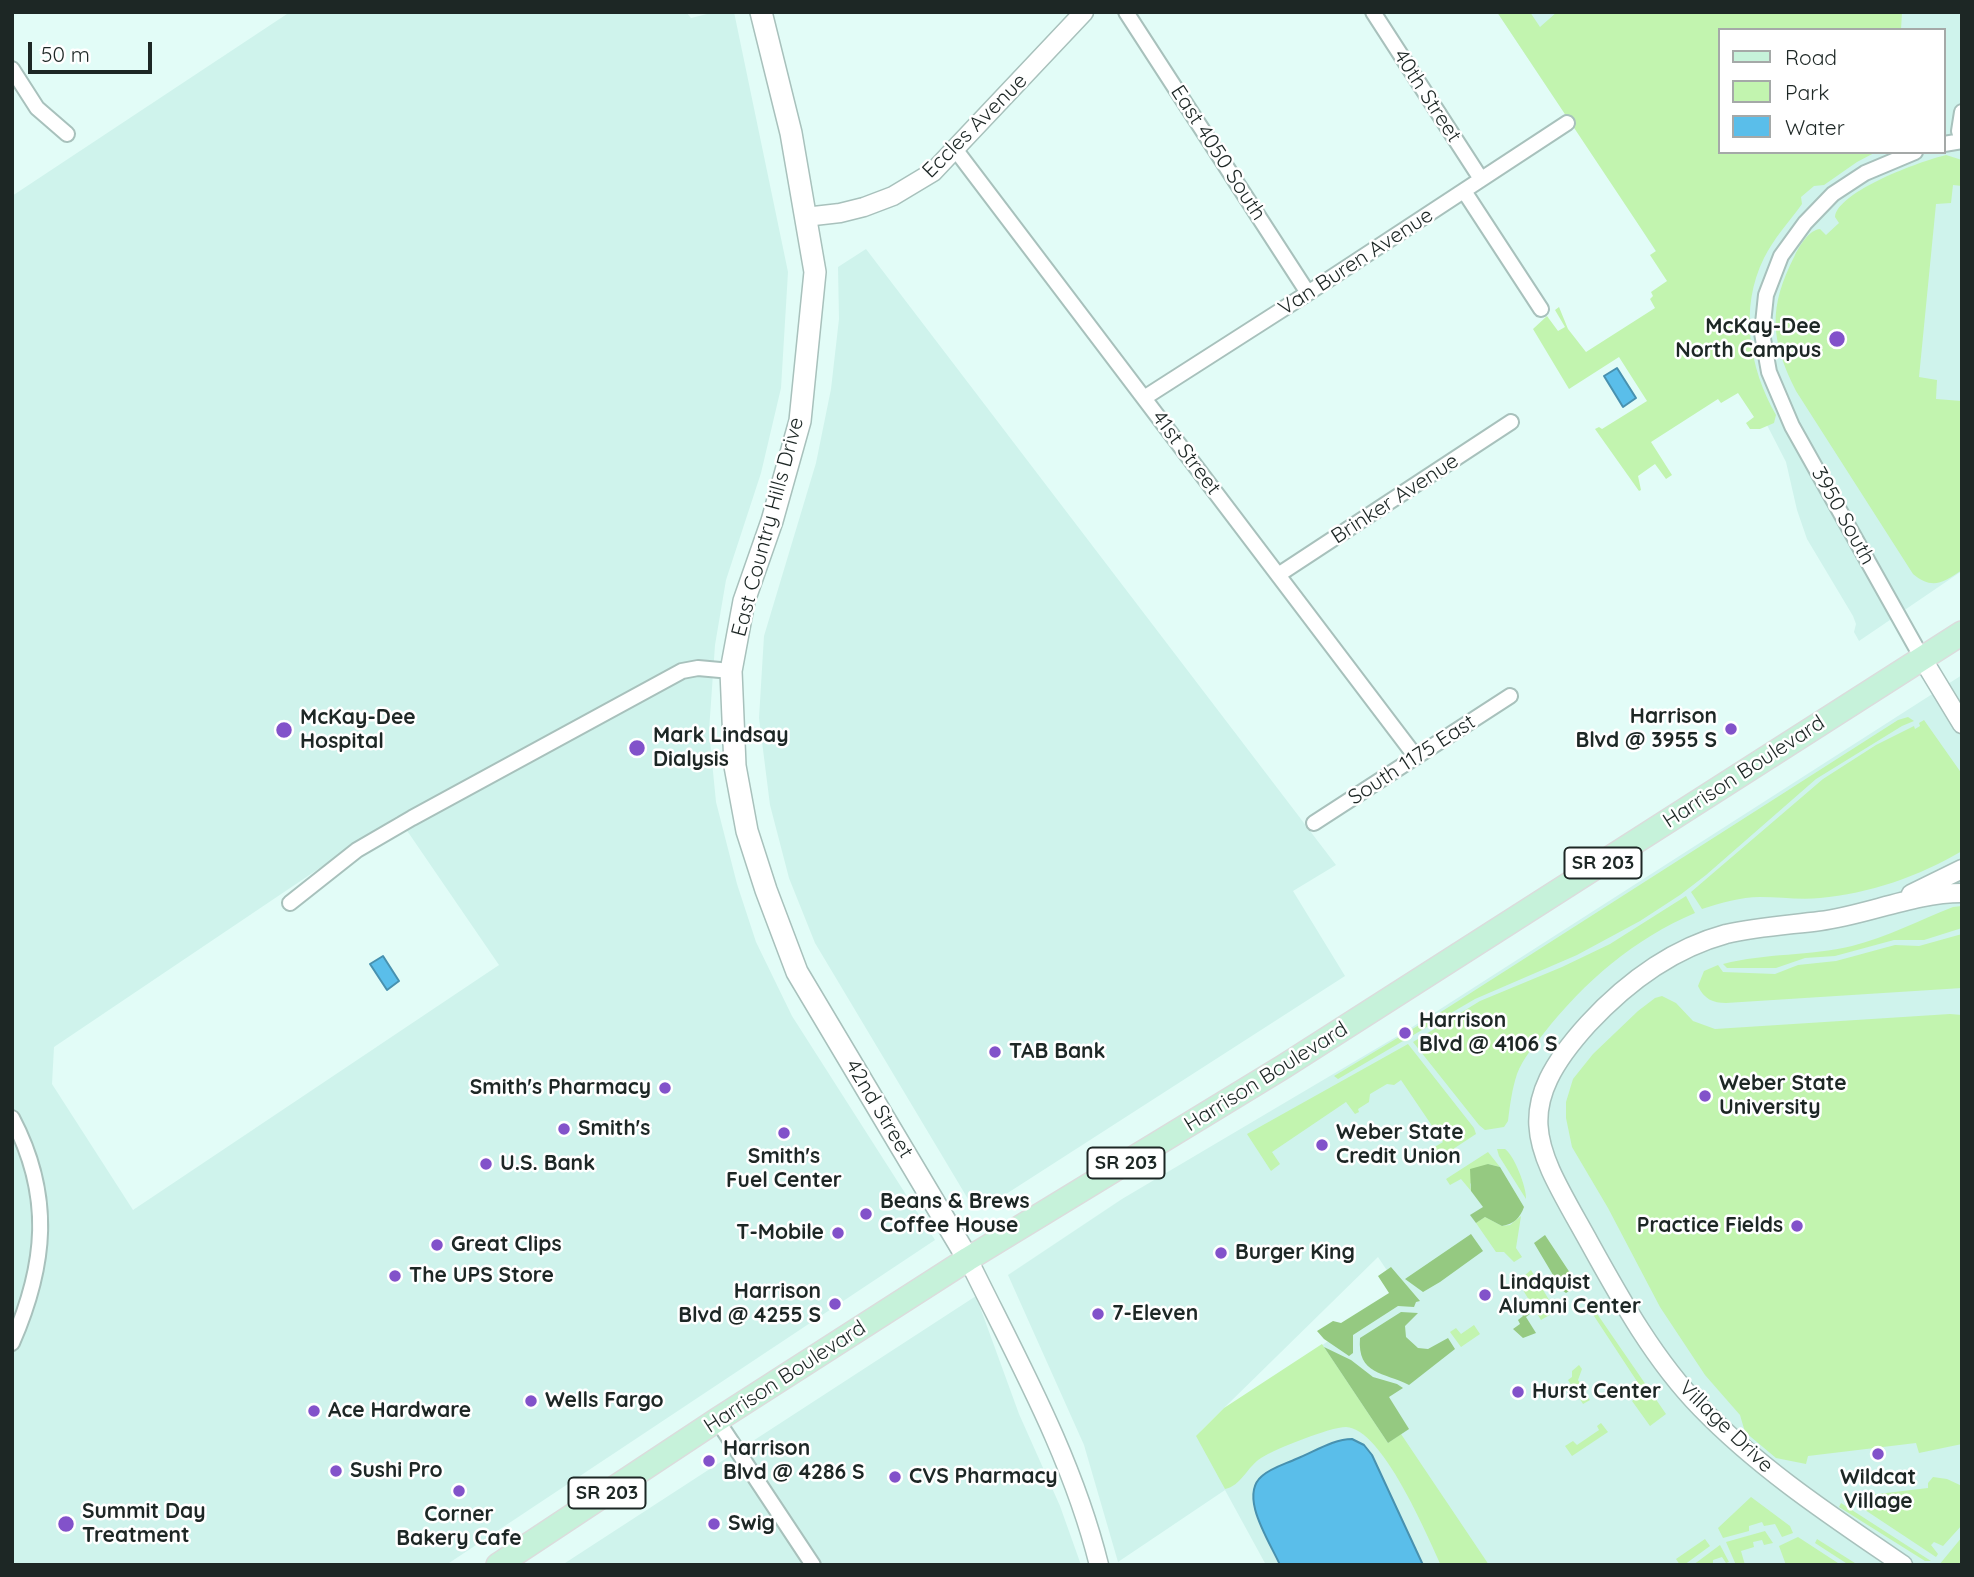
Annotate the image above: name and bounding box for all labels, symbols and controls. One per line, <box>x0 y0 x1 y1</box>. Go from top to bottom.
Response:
scale bar <box>32 28 156 72</box>
legend <box>1718 28 1946 154</box>
text: 50 m <box>41 41 90 67</box>
text: Road <box>1785 44 1837 70</box>
street label: 40th Street <box>1388 45 1466 147</box>
street label: Eccles Avenue <box>917 68 1033 184</box>
text: Park <box>1785 79 1829 105</box>
street label: East 4050 South <box>1165 81 1271 225</box>
text: Water <box>1785 114 1845 140</box>
street label: Van Buren Avenue <box>1274 203 1438 321</box>
place label: McKay-Dee North Campus <box>1675 314 1821 364</box>
marker: McKay-Dee North Campus <box>1827 329 1847 349</box>
street label: 41st Street <box>1146 406 1226 500</box>
street label: East Country Hills Drive <box>727 415 809 639</box>
street label: Brinker Avenue <box>1327 448 1463 550</box>
street label: 3950 South <box>1806 463 1880 569</box>
place label: Harrison Blvd @ 3955 S <box>1575 704 1717 754</box>
place label: McKay-Dee Hospital <box>300 705 416 755</box>
street label: South 1175 East <box>1344 710 1480 810</box>
street label: Harrison Boulevard <box>1658 710 1830 834</box>
marker: McKay-Dee Hospital <box>274 720 294 740</box>
marker: Harrison Blvd @ 3955 S <box>1723 721 1739 737</box>
place label: Mark Lindsay Dialysis <box>653 723 789 773</box>
marker: Mark Lindsay Dialysis <box>627 738 647 758</box>
road number: SR 203 <box>1564 848 1642 878</box>
place label: Harrison Blvd @ 4106 S <box>1419 1008 1558 1058</box>
street label: Harrison Boulevard <box>1180 1017 1352 1137</box>
marker: Harrison Blvd @ 4106 S <box>1397 1025 1413 1041</box>
place label: TAB Bank <box>1009 1039 1106 1065</box>
marker: TAB Bank <box>987 1044 1003 1060</box>
street label: 42nd Street <box>840 1055 918 1163</box>
place label: Weber State University <box>1719 1071 1847 1121</box>
place label: Smith's Pharmacy <box>470 1075 651 1101</box>
marker: Smith's Pharmacy <box>657 1080 673 1096</box>
marker: Weber State University <box>1697 1088 1713 1104</box>
place label: Smith's <box>578 1116 650 1142</box>
place label: Weber State Credit Union <box>1336 1120 1464 1170</box>
marker: Smith's <box>556 1121 572 1137</box>
marker: Smith's Fuel Center <box>776 1125 792 1141</box>
marker: Weber State Credit Union <box>1314 1137 1330 1153</box>
place label: Smith's Fuel Center <box>726 1144 842 1194</box>
road number: SR 203 <box>1088 1148 1164 1178</box>
place label: U.S. Bank <box>500 1151 595 1177</box>
marker: U.S. Bank <box>478 1156 494 1172</box>
place label: Beans & Brews Coffee House <box>880 1189 1030 1239</box>
marker: Beans & Brews Coffee House <box>858 1206 874 1222</box>
place label: Practice Fields <box>1637 1213 1783 1239</box>
marker: Practice Fields <box>1789 1218 1805 1234</box>
place label: T-Mobile <box>736 1220 824 1246</box>
marker: T-Mobile <box>830 1225 846 1241</box>
place label: Great Clips <box>451 1232 562 1258</box>
marker: Great Clips <box>429 1237 445 1253</box>
place label: Burger King <box>1235 1240 1355 1266</box>
marker: Burger King <box>1213 1245 1229 1261</box>
place label: The UPS Store <box>409 1263 554 1289</box>
marker: The UPS Store <box>387 1268 403 1284</box>
place label: Lindquist Alumni Center <box>1499 1270 1641 1320</box>
place label: Harrison Blvd @ 4255 S <box>678 1279 821 1329</box>
marker: Lindquist Alumni Center <box>1477 1287 1493 1303</box>
marker: Harrison Blvd @ 4255 S <box>827 1296 843 1312</box>
place label: 7-Eleven <box>1112 1301 1198 1327</box>
marker: 7-Eleven <box>1090 1306 1106 1322</box>
street label: Harrison Boulevard <box>699 1315 871 1439</box>
street label: Village Drive <box>1673 1376 1779 1478</box>
place label: Hurst Center <box>1532 1379 1661 1405</box>
marker: Hurst Center <box>1510 1384 1526 1400</box>
place label: Wells Fargo <box>545 1388 664 1414</box>
marker: Wells Fargo <box>523 1393 539 1409</box>
place label: Ace Hardware <box>328 1398 471 1424</box>
marker: Ace Hardware <box>306 1403 322 1419</box>
place label: Harrison Blvd @ 4286 S <box>723 1436 865 1486</box>
marker: Wildcat Village <box>1870 1446 1886 1462</box>
marker: Harrison Blvd @ 4286 S <box>701 1453 717 1469</box>
place label: Sushi Pro <box>350 1458 443 1484</box>
marker: Sushi Pro <box>328 1463 344 1479</box>
place label: CVS Pharmacy <box>909 1464 1058 1490</box>
place label: Wildcat Village <box>1840 1465 1916 1515</box>
marker: CVS Pharmacy <box>887 1469 903 1485</box>
road number: SR 203 <box>568 1478 646 1508</box>
marker: Corner Bakery Cafe <box>451 1483 467 1499</box>
place label: Summit Day Treatment <box>82 1499 206 1549</box>
place label: Corner Bakery Cafe <box>396 1502 522 1552</box>
place label: Swig <box>728 1511 775 1537</box>
marker: Summit Day Treatment <box>56 1514 76 1534</box>
marker: Swig <box>706 1516 722 1532</box>

